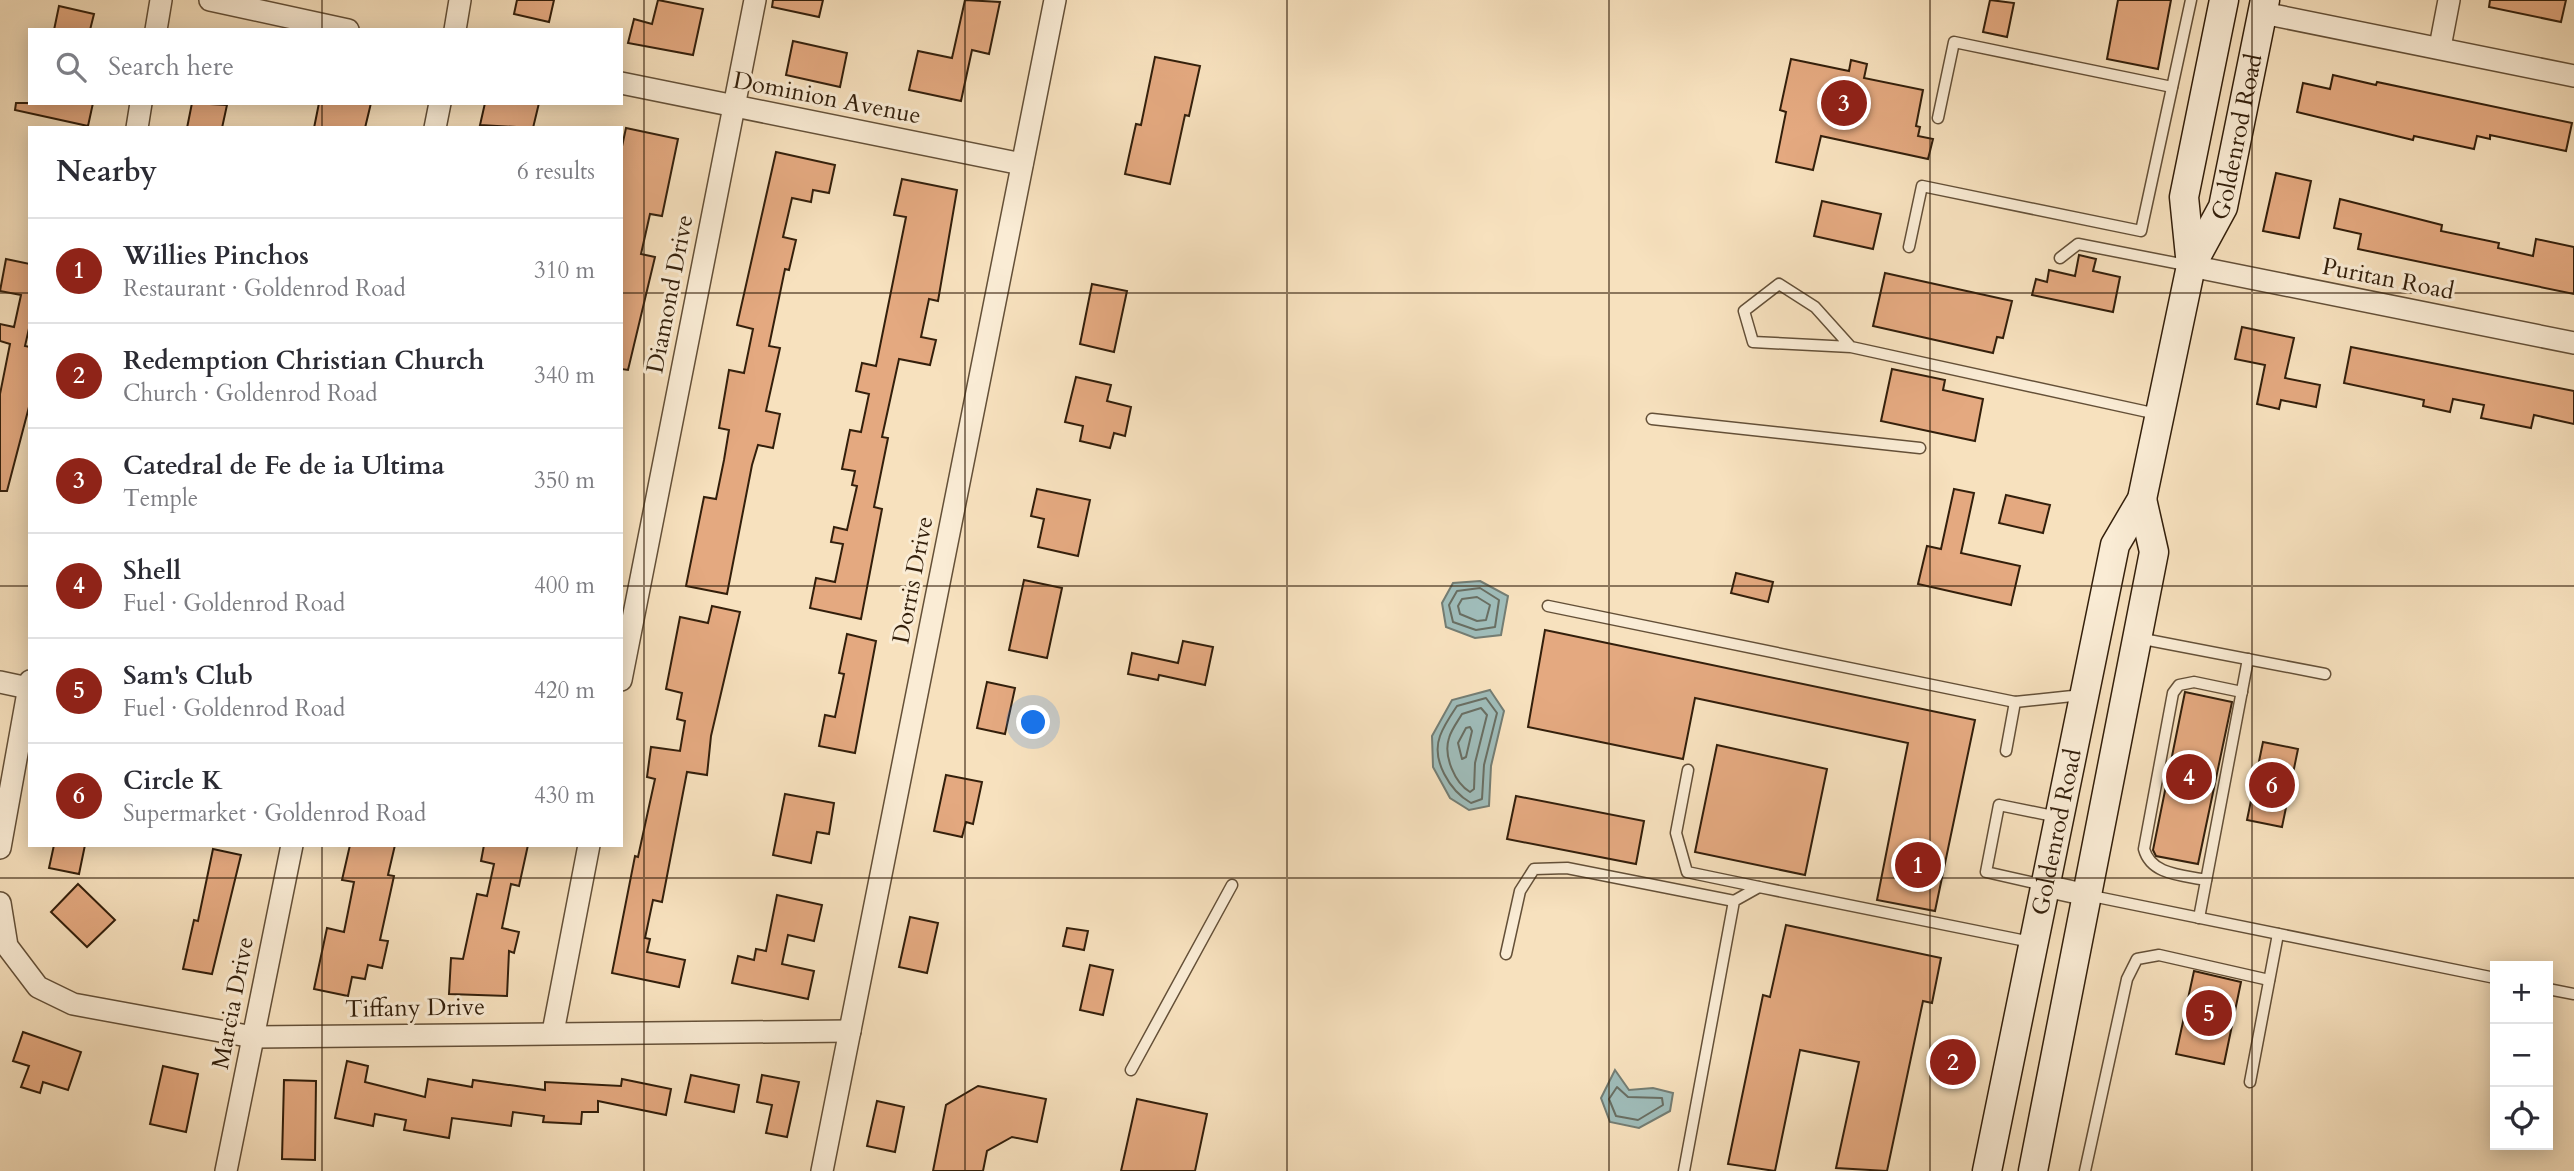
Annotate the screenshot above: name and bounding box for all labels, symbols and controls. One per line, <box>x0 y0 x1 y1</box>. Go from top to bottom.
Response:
search box <box>28 28 623 105</box>
icon: search <box>52 48 90 86</box>
text: Search here <box>108 49 234 84</box>
street label: Goldenrod Road <box>2202 51 2270 226</box>
street label: Dominion Avenue <box>730 64 924 132</box>
pin: 3 <box>1821 77 1867 129</box>
text: Nearby <box>56 151 157 192</box>
text: 6 results <box>517 156 595 187</box>
street label: Diamond Drive <box>638 212 702 376</box>
text: Willies Pinchos <box>123 238 309 273</box>
street label: Puritan Road <box>2319 250 2457 308</box>
text: 1 <box>73 255 85 286</box>
text: 310 m <box>534 255 595 286</box>
text: Restaurant · Goldenrod Road <box>123 273 406 304</box>
text: Redemption Christian Church <box>123 343 485 378</box>
text: 2 <box>73 360 85 391</box>
text: 340 m <box>534 360 595 391</box>
text: Church · Goldenrod Road <box>123 378 378 409</box>
text: Catedral de Fe de ia Ultima <box>123 448 445 483</box>
text: 3 <box>73 465 85 496</box>
text: 350 m <box>534 465 595 496</box>
text: Temple <box>123 483 198 514</box>
street label: Dorris Drive <box>884 513 942 647</box>
text: Shell <box>123 553 181 588</box>
text: 4 <box>73 570 85 601</box>
text: 400 m <box>534 570 595 601</box>
text: Fuel · Goldenrod Road <box>123 588 345 619</box>
text: Sam's Club <box>123 658 253 693</box>
text: 5 <box>73 675 85 706</box>
text: 420 m <box>534 675 595 706</box>
text: Fuel · Goldenrod Road <box>123 693 345 724</box>
your location <box>1016 705 1050 739</box>
street label: Goldenrod Road <box>2023 746 2089 918</box>
pin: 4 <box>2166 751 2212 803</box>
pin: 6 <box>2249 759 2295 811</box>
text: Circle K <box>123 763 223 798</box>
text: 6 <box>73 780 85 811</box>
text: 430 m <box>534 780 595 811</box>
text: Supermarket · Goldenrod Road <box>123 798 426 829</box>
pin: 1 <box>1895 839 1941 891</box>
street label: Marcia Drive <box>204 934 262 1072</box>
map controls <box>2490 961 2553 1150</box>
button: + <box>2490 961 2553 1024</box>
pin: 5 <box>2186 987 2232 1039</box>
street label: Tiffany Drive <box>345 990 485 1026</box>
button: − <box>2490 1024 2553 1087</box>
pin: 2 <box>1930 1036 1976 1088</box>
button: locate <box>2490 1087 2553 1150</box>

